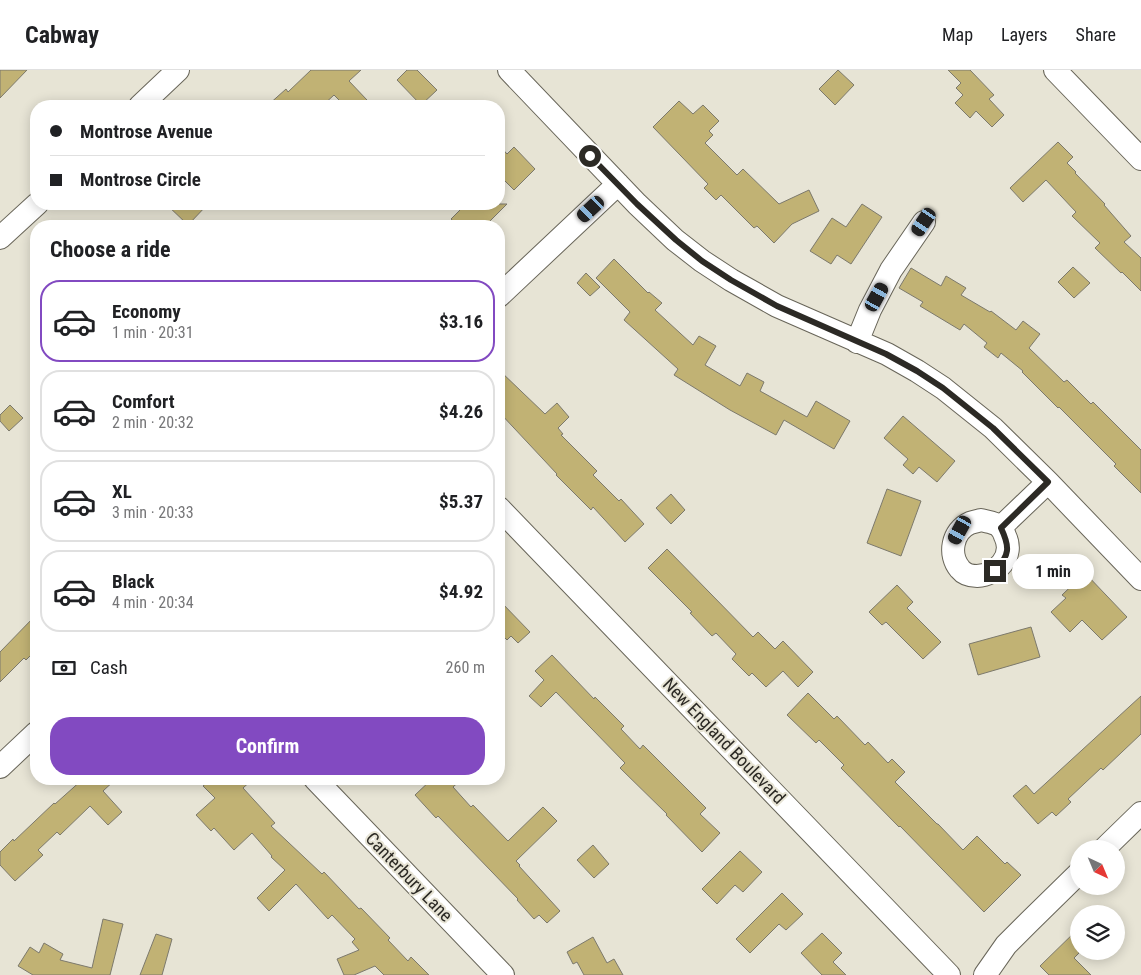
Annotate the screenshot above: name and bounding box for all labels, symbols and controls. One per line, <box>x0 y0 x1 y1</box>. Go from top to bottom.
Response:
text: Cabway <box>25 21 99 49</box>
text: Map <box>942 24 973 45</box>
text: Layers <box>1001 24 1048 45</box>
text: Share <box>1076 24 1116 45</box>
text: Montrose Avenue <box>80 120 213 143</box>
route start <box>579 145 601 167</box>
text: Montrose Circle <box>80 168 201 191</box>
car <box>574 193 607 225</box>
car <box>909 205 938 239</box>
text: Choose a ride <box>50 237 171 262</box>
car <box>863 280 890 314</box>
icon: car <box>52 299 97 344</box>
text: Economy <box>112 300 181 323</box>
text: $3.16 <box>439 310 483 333</box>
text: 1 min · 20:31 <box>112 323 194 342</box>
icon: car <box>52 389 97 434</box>
text: Comfort <box>112 390 175 413</box>
text: $4.26 <box>439 400 483 423</box>
text: 2 min · 20:32 <box>112 413 194 432</box>
icon: car <box>52 479 97 524</box>
text: XL <box>112 480 132 503</box>
text: $5.37 <box>439 490 483 513</box>
text: 3 min · 20:33 <box>112 503 194 522</box>
car <box>946 513 973 547</box>
callout: 1 min <box>1012 554 1095 588</box>
route end <box>984 560 1006 582</box>
text: 1 min <box>1035 562 1071 581</box>
icon: car <box>52 569 97 614</box>
text: Black <box>112 570 154 593</box>
text: $4.92 <box>439 580 483 603</box>
text: 4 min · 20:34 <box>112 593 194 612</box>
icon: cash <box>50 654 78 682</box>
text: Cash <box>90 656 128 679</box>
text: 260 m <box>446 658 485 677</box>
street label: New England Boulevard <box>659 673 790 808</box>
button: Confirm <box>50 717 485 775</box>
street label: Canterbury Lane <box>362 828 457 926</box>
north arrow <box>1070 840 1125 895</box>
map controls <box>1070 840 1125 960</box>
button: layers <box>1070 905 1125 960</box>

